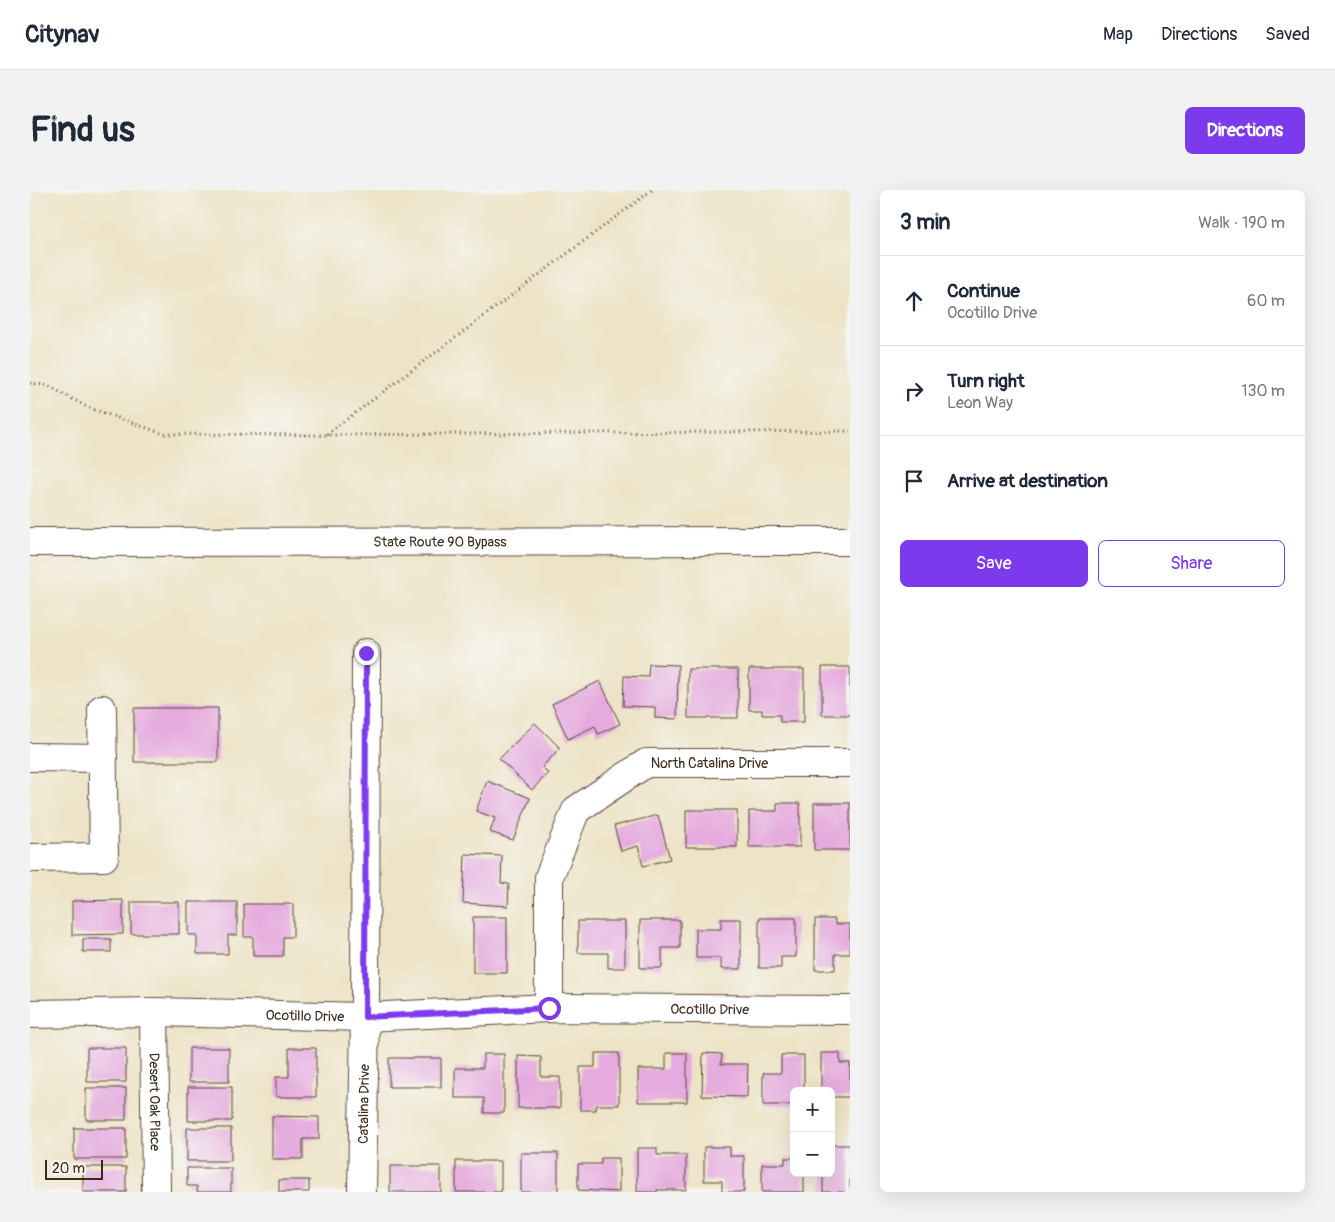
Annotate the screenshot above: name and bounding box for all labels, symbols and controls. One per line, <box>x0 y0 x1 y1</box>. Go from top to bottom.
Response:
text: Citynav <box>25 20 100 49</box>
text: Map <box>1103 23 1133 46</box>
text: Directions <box>1161 23 1237 46</box>
text: Saved <box>1265 23 1310 46</box>
button: Directions <box>1185 107 1305 154</box>
text: Find us <box>30 108 135 152</box>
text: 3 min <box>900 209 950 236</box>
text: Walk · 190 m <box>1198 213 1285 233</box>
text: Continue <box>947 279 1020 303</box>
icon: ahead <box>900 287 928 315</box>
text: 60 m <box>1247 291 1285 311</box>
text: Ocotillo Drive <box>947 303 1037 323</box>
text: Turn right <box>947 369 1025 393</box>
icon: right <box>900 377 928 405</box>
text: 130 m <box>1241 381 1285 401</box>
text: Leon Way <box>947 393 1013 413</box>
icon: arrive <box>900 467 928 495</box>
text: Arrive at destination <box>947 469 1108 493</box>
street label: State Route 90 Bypass <box>373 533 507 551</box>
button: Save <box>900 540 1088 587</box>
button: Share <box>1098 540 1285 587</box>
route end <box>355 642 378 665</box>
street label: North Catalina Drive <box>651 755 768 772</box>
route start <box>538 997 561 1020</box>
street label: Ocotillo Drive <box>670 1001 749 1018</box>
street label: Ocotillo Drive <box>265 1007 345 1026</box>
street label: Desert Oak Place <box>145 1053 164 1151</box>
street label: Catalina Drive <box>355 1064 373 1144</box>
map controls <box>790 1087 835 1177</box>
button: + <box>790 1087 835 1132</box>
button: − <box>790 1132 835 1177</box>
scale bar <box>45 1157 102 1180</box>
text: 20 m <box>52 1160 85 1177</box>

